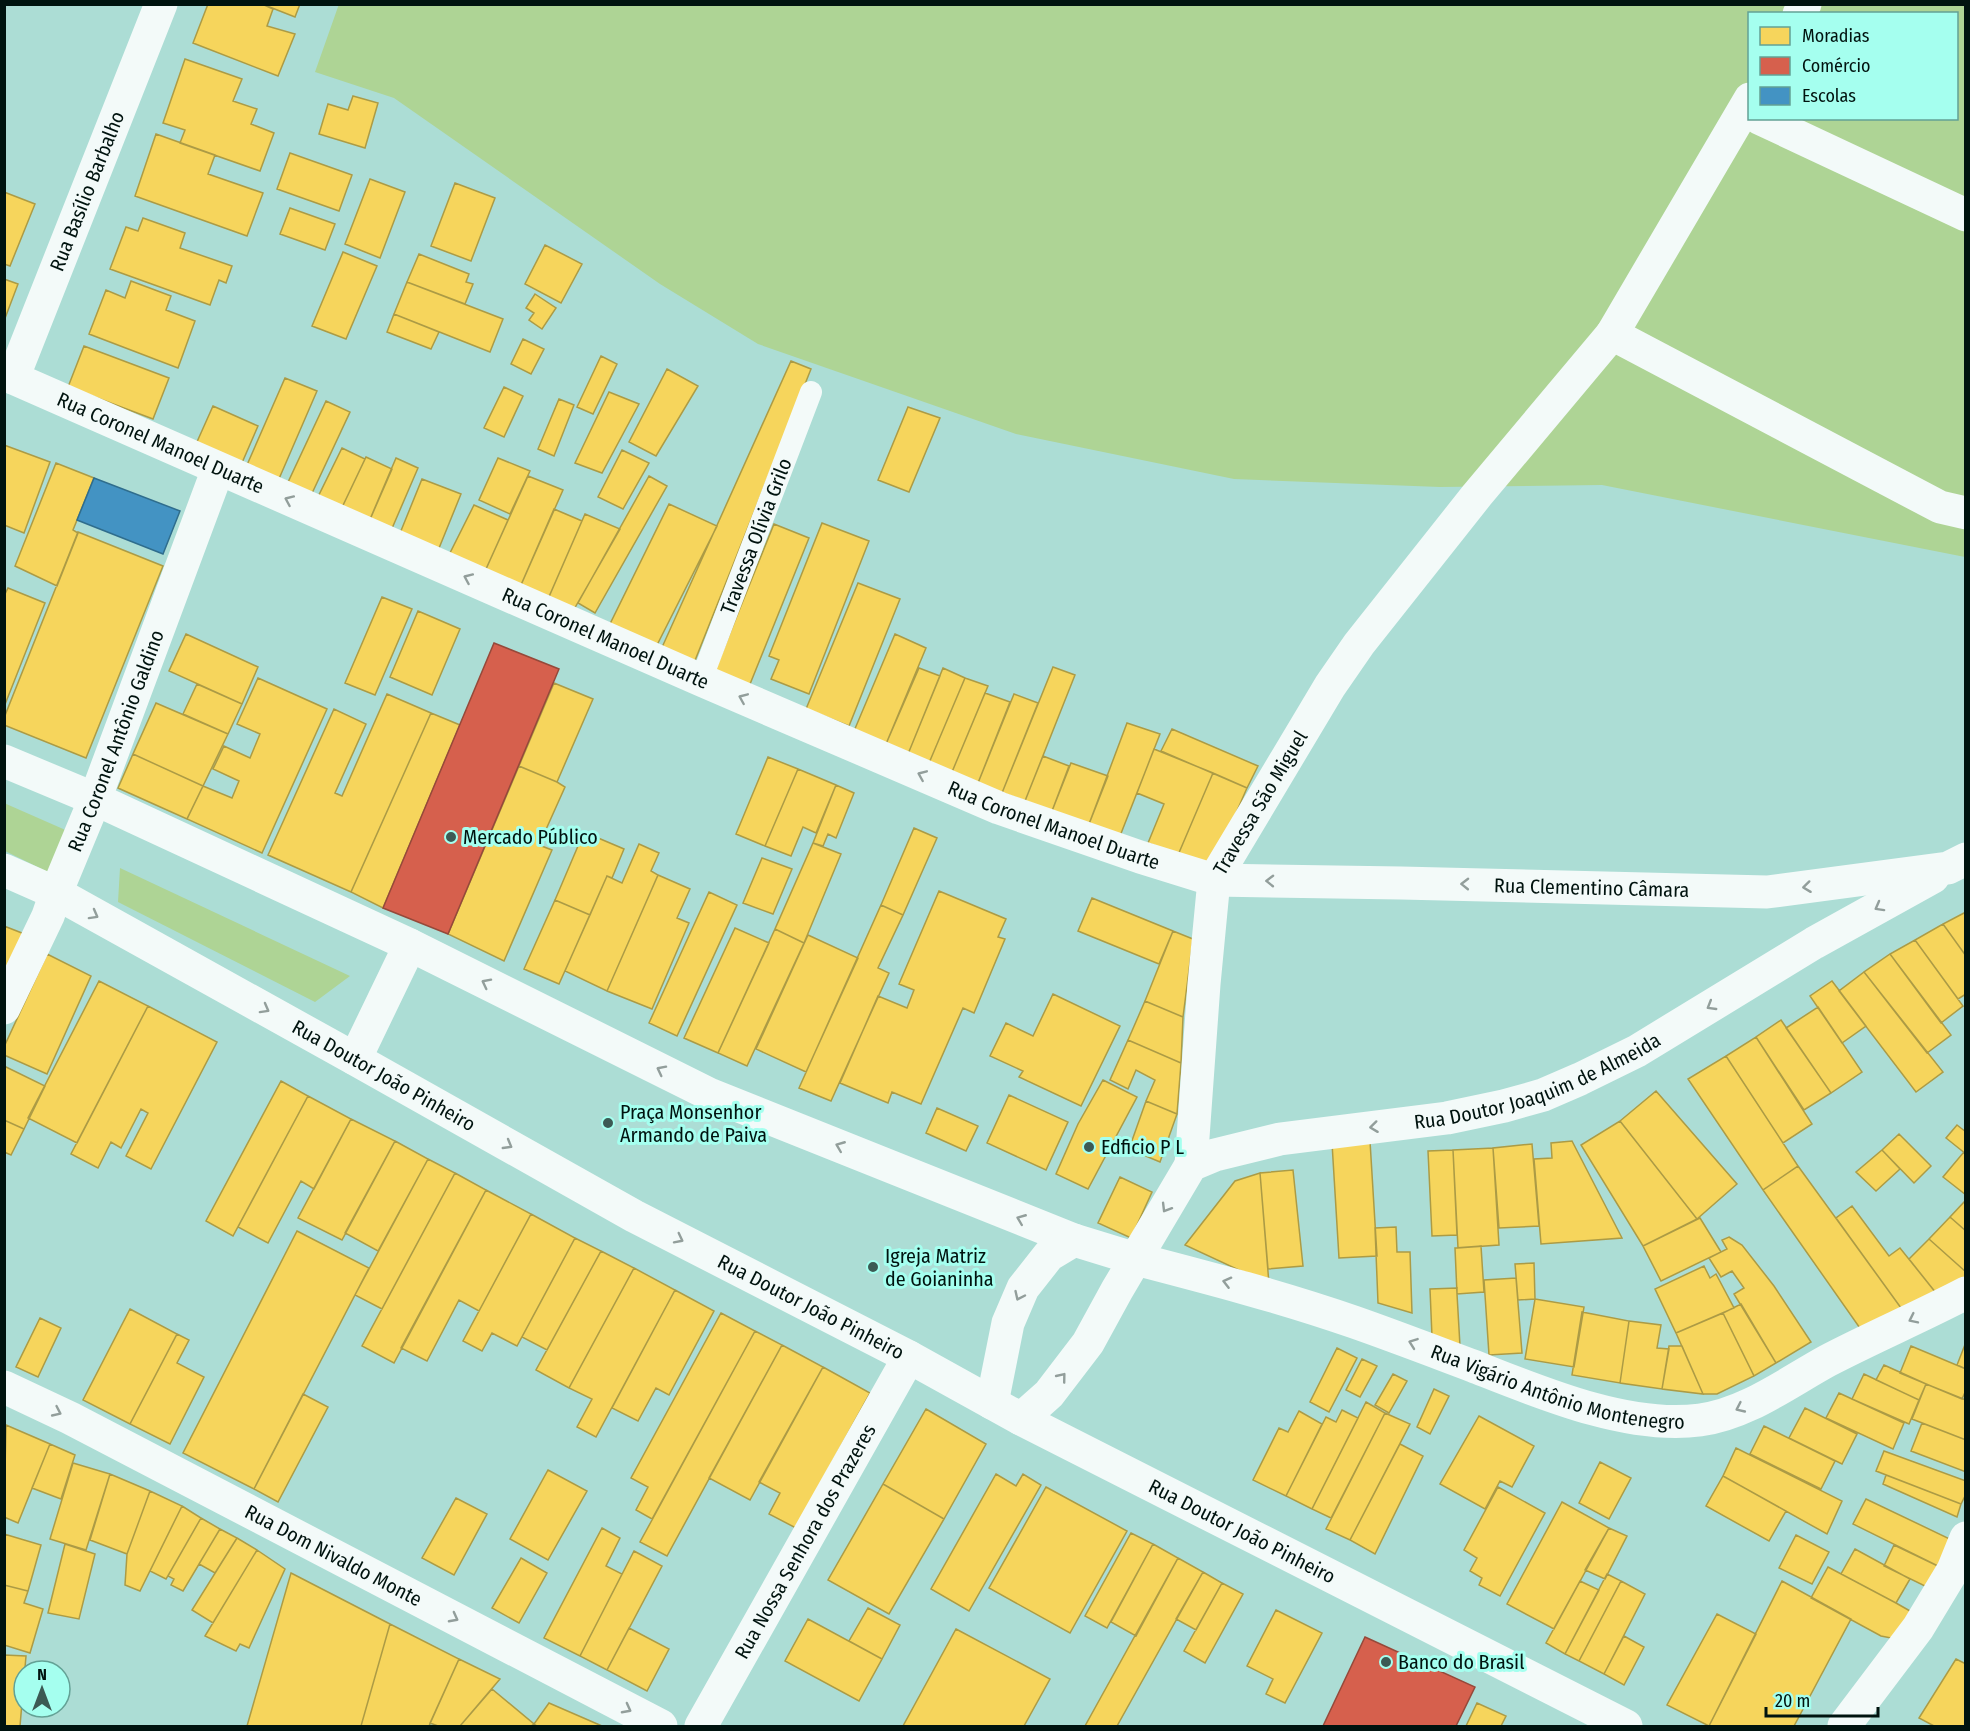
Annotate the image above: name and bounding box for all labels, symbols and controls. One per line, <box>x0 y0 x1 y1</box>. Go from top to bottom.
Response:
legend <box>1748 12 1958 120</box>
text: Moradias <box>1802 25 1870 47</box>
text: Comércio <box>1802 55 1870 77</box>
text: Escolas <box>1802 85 1856 107</box>
street label: Rua Basílio Barbalho <box>45 108 129 275</box>
street label: Rua Coronel Manoel Duarte <box>53 387 268 499</box>
street label: Travessa Olívia Grilo <box>715 455 797 618</box>
one-way arrow <box>285 495 296 507</box>
one-way arrow <box>463 573 474 585</box>
street label: Rua Coronel Manoel Duarte <box>498 582 713 694</box>
street label: Rua Coronel Antônio Galdino <box>63 627 169 855</box>
one-way arrow <box>738 693 749 705</box>
street label: Travessa São Miguel <box>1208 726 1313 879</box>
one-way arrow <box>918 770 929 782</box>
street label: Rua Coronel Manoel Duarte <box>944 776 1163 874</box>
place label: Mercado Público <box>463 825 598 849</box>
marker: Mercado Público <box>444 830 458 844</box>
street label: Rua Clementino Câmara <box>1494 873 1690 902</box>
one-way arrow <box>1266 875 1275 887</box>
one-way arrow <box>1461 878 1470 890</box>
one-way arrow <box>1802 880 1811 892</box>
one-way arrow <box>1875 900 1885 911</box>
one-way arrow <box>88 907 99 919</box>
one-way arrow <box>482 979 493 990</box>
one-way arrow <box>1707 998 1717 1010</box>
one-way arrow <box>259 1002 269 1013</box>
street label: Rua Doutor João Pinheiro <box>288 1015 480 1136</box>
street label: Rua Doutor Joaquim de Almeida <box>1413 1028 1665 1134</box>
one-way arrow <box>657 1066 667 1077</box>
place label: Praça Monsenhor Armando de Paiva <box>620 1100 767 1147</box>
marker: Praça Monsenhor Armando de Paiva <box>601 1116 615 1130</box>
one-way arrow <box>1369 1120 1378 1133</box>
place label: Edficio P L <box>1101 1135 1184 1159</box>
one-way arrow <box>502 1138 513 1150</box>
marker: Edficio P L <box>1082 1140 1096 1154</box>
one-way arrow <box>835 1141 846 1154</box>
one-way arrow <box>1162 1202 1173 1212</box>
one-way arrow <box>1016 1214 1027 1226</box>
one-way arrow <box>673 1232 684 1244</box>
place label: Igreja Matriz de Goianinha <box>885 1244 994 1291</box>
street label: Rua Doutor João Pinheiro <box>714 1249 908 1365</box>
marker: Igreja Matriz de Goianinha <box>866 1260 880 1274</box>
one-way arrow <box>1223 1277 1233 1290</box>
one-way arrow <box>1015 1289 1027 1300</box>
one-way arrow <box>1909 1312 1920 1323</box>
one-way arrow <box>1408 1338 1419 1351</box>
street label: Rua Vigário Antônio Montenegro <box>1428 1339 1685 1434</box>
one-way arrow <box>1055 1373 1066 1384</box>
one-way arrow <box>1736 1401 1747 1413</box>
one-way arrow <box>51 1404 62 1416</box>
street label: Rua Nossa Senhora dos Prazeres <box>729 1420 881 1663</box>
street label: Rua Doutor João Pinheiro <box>1145 1474 1340 1589</box>
street label: Rua Dom Nivaldo Monte <box>241 1499 426 1611</box>
one-way arrow <box>448 1611 458 1622</box>
place label: Banco do Brasil <box>1398 1650 1524 1674</box>
marker: Banco do Brasil <box>1379 1655 1393 1669</box>
north arrow <box>12 1659 72 1719</box>
text: N <box>37 1665 47 1684</box>
scale bar <box>1766 1680 1878 1718</box>
text: 20 m <box>1775 1690 1810 1712</box>
one-way arrow <box>620 1701 631 1713</box>

